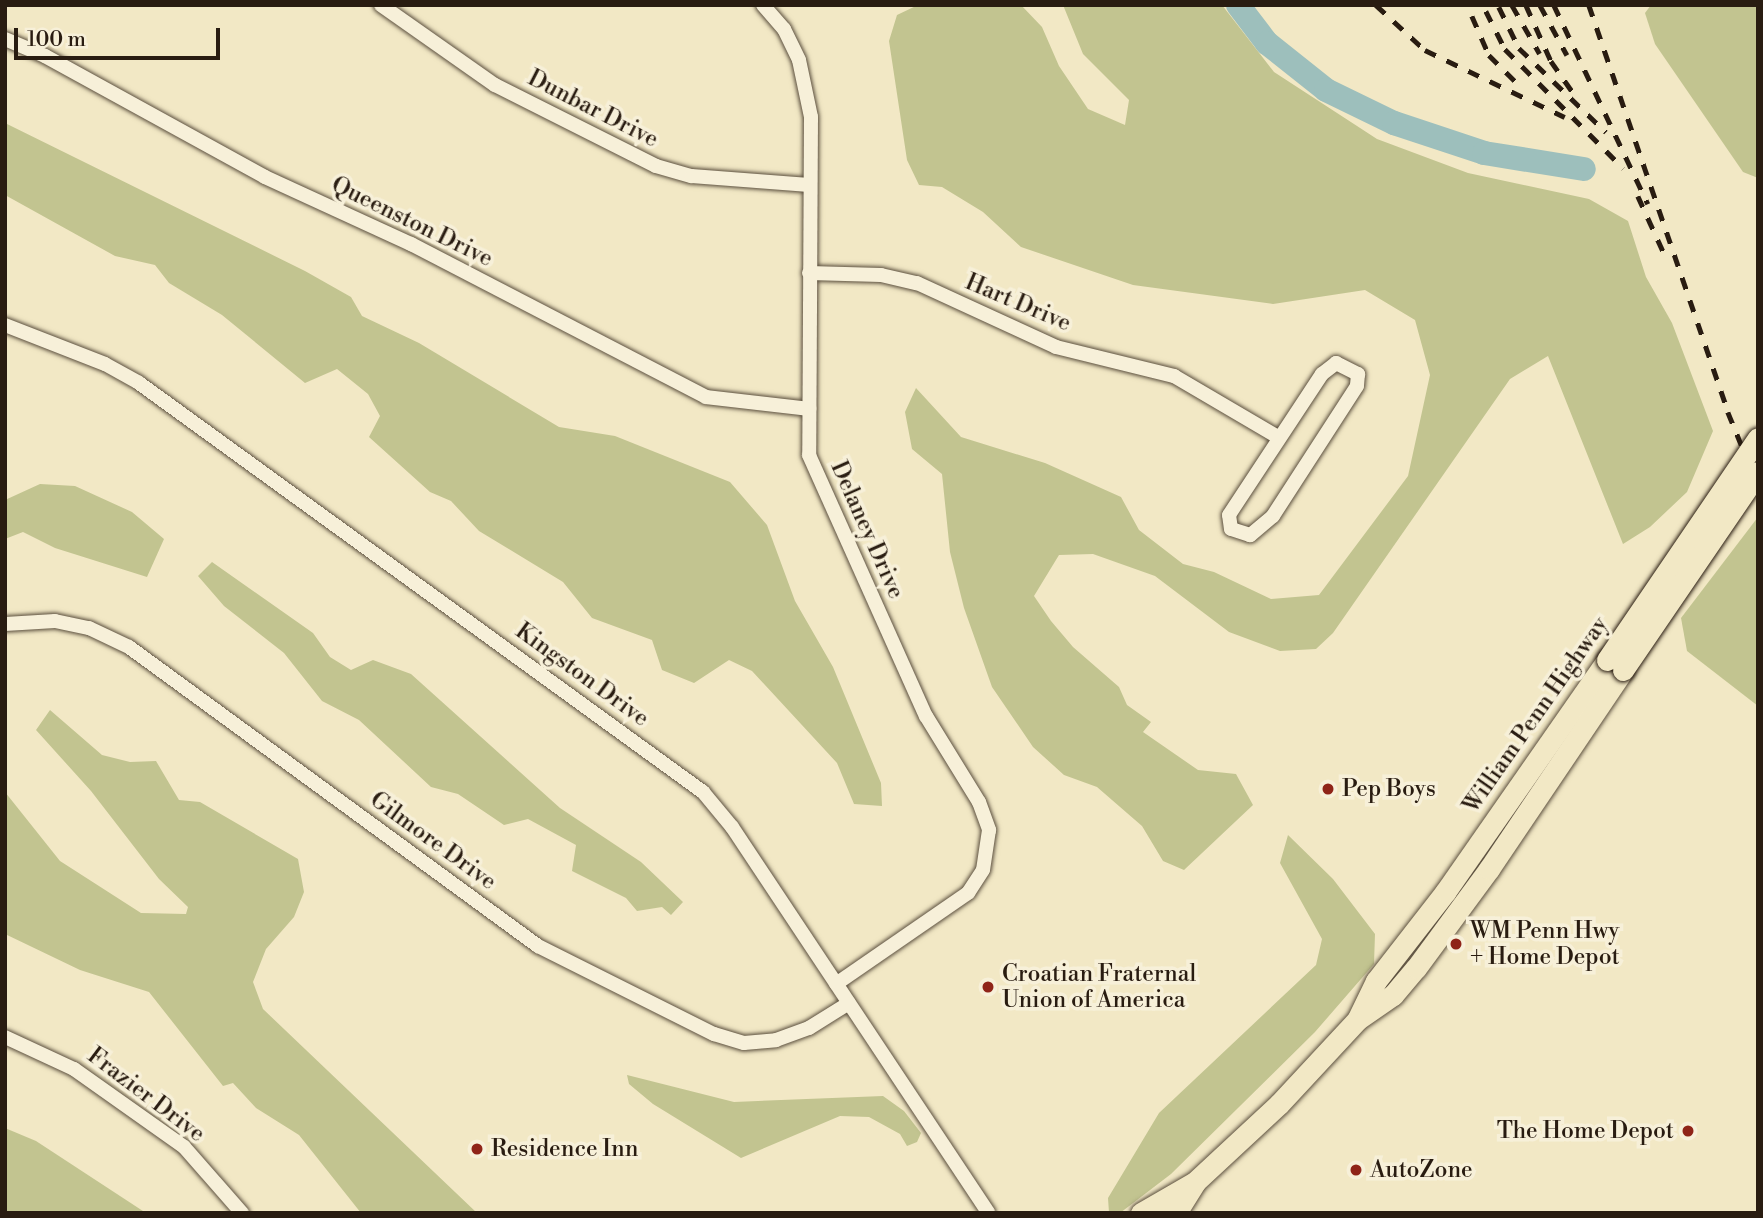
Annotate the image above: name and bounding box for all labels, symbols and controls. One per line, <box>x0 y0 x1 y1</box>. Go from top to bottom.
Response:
scale bar <box>18 14 224 58</box>
text: 100 m <box>27 27 86 53</box>
street label: Dunbar Drive <box>523 64 663 154</box>
street label: Queenston Drive <box>327 171 497 273</box>
street label: Hart Drive <box>961 268 1075 338</box>
street label: Delaney Drive <box>824 457 910 603</box>
street label: William Penn Highway <box>1458 611 1614 819</box>
street label: Kingston Drive <box>510 617 654 733</box>
place label: Pep Boys <box>1342 775 1436 803</box>
marker: Pep Boys <box>1320 781 1336 797</box>
street label: Gilmore Drive <box>365 786 501 896</box>
place label: WM Penn Hwy + Home Depot <box>1470 917 1620 971</box>
marker: WM Penn Hwy + Home Depot <box>1448 936 1464 952</box>
place label: Croatian Fraternal Union of America <box>1002 960 1196 1014</box>
marker: Croatian Fraternal Union of America <box>980 979 996 995</box>
street label: Frazier Drive <box>82 1042 210 1148</box>
place label: The Home Depot <box>1497 1117 1674 1145</box>
marker: The Home Depot <box>1680 1123 1696 1139</box>
place label: Residence Inn <box>491 1135 638 1163</box>
marker: Residence Inn <box>469 1141 485 1157</box>
place label: AutoZone <box>1370 1156 1473 1184</box>
marker: AutoZone <box>1348 1162 1364 1178</box>

